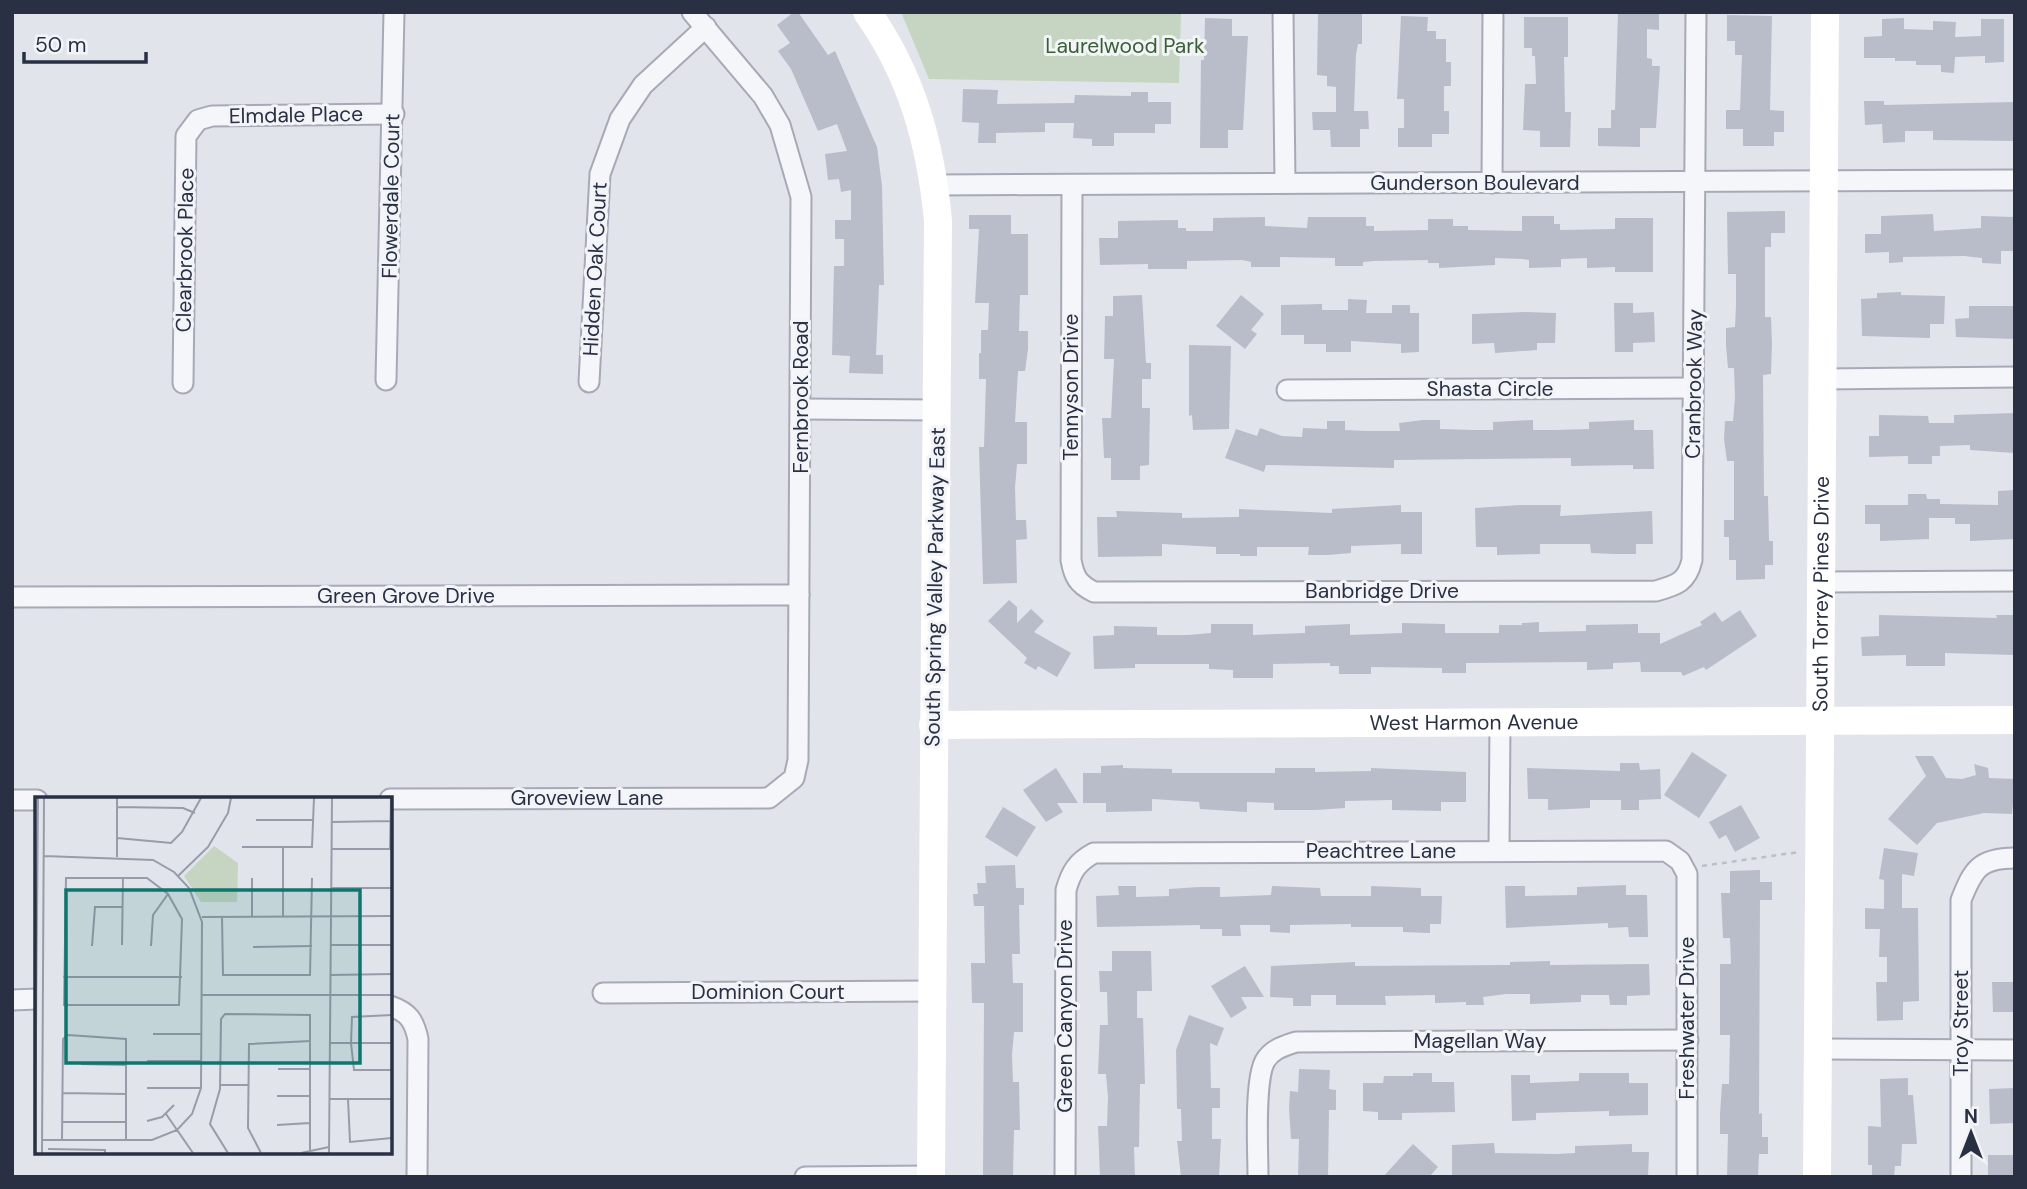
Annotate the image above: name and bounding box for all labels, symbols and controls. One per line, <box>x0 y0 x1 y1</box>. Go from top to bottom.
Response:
scale bar <box>24 21 147 65</box>
text: 50 m <box>35 31 86 59</box>
park label: Laurelwood Park <box>1045 32 1205 60</box>
street label: Elmdale Place <box>229 100 363 130</box>
street label: Flowerdale Court <box>376 113 406 279</box>
street label: Clearbrook Place <box>170 167 200 333</box>
street label: Gunderson Boulevard <box>1370 169 1580 197</box>
street label: Hidden Oak Court <box>576 181 614 357</box>
street label: Cranbrook Way <box>1679 308 1709 459</box>
street label: Tennyson Drive <box>1057 313 1085 461</box>
street label: Fernbrook Road <box>787 320 815 474</box>
street label: Shasta Circle <box>1426 375 1554 403</box>
street label: South Spring Valley Parkway East <box>918 427 952 747</box>
street label: South Torrey Pines Drive <box>1806 476 1836 712</box>
street label: Banbridge Drive <box>1305 577 1459 605</box>
street label: Green Grove Drive <box>317 582 495 610</box>
street label: West Harmon Avenue <box>1369 708 1579 737</box>
street label: Groveview Lane <box>511 784 664 812</box>
inset map <box>35 797 392 1154</box>
street label: Peachtree Lane <box>1306 837 1456 865</box>
street label: Green Canyon Drive <box>1051 919 1079 1113</box>
street label: Freshwater Drive <box>1673 936 1701 1099</box>
street label: Troy Street <box>1947 970 1975 1076</box>
street label: Dominion Court <box>691 978 845 1006</box>
street label: Magellan Way <box>1414 1027 1547 1055</box>
north arrow <box>1936 1098 2006 1168</box>
text: N <box>1964 1104 1978 1129</box>

